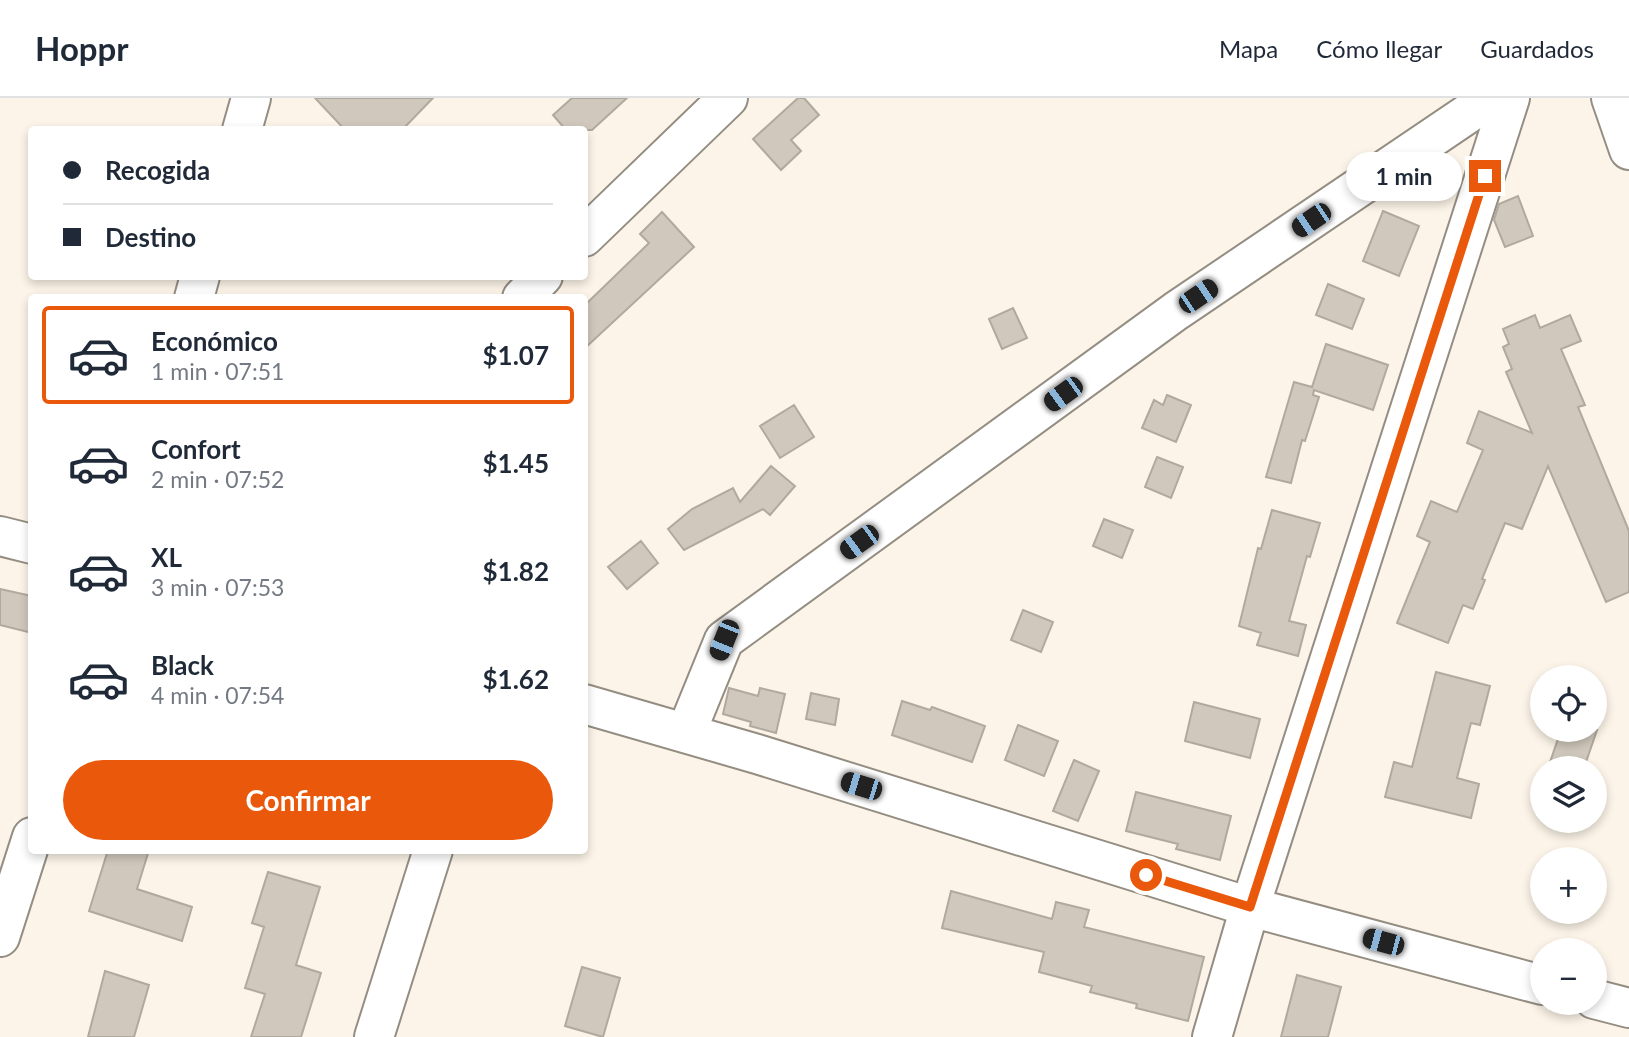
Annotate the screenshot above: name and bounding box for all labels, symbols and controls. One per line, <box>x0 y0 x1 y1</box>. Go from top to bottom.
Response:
text: Hoppr <box>35 28 129 68</box>
text: Mapa <box>1219 34 1278 63</box>
text: Cómo llegar <box>1316 34 1442 63</box>
text: Guardados <box>1480 34 1594 63</box>
callout: 1 min <box>1345 152 1460 200</box>
text: Recogida <box>105 154 210 186</box>
route end <box>1469 160 1501 192</box>
text: 1 min <box>1375 162 1433 190</box>
car <box>1288 200 1335 240</box>
text: Destino <box>105 221 196 253</box>
car <box>1175 276 1222 316</box>
icon: car <box>67 324 130 387</box>
text: Económico <box>151 325 278 357</box>
text: $1.07 <box>483 339 549 371</box>
text: 1 min · 07:51 <box>151 357 284 385</box>
car <box>1040 373 1087 415</box>
icon: car <box>67 432 130 495</box>
text: Confort <box>151 433 241 465</box>
text: $1.45 <box>483 447 549 479</box>
text: 2 min · 07:52 <box>151 465 284 493</box>
car <box>836 521 883 563</box>
icon: car <box>67 540 130 603</box>
text: XL <box>151 541 182 573</box>
text: $1.82 <box>483 555 549 587</box>
text: 3 min · 07:53 <box>151 573 284 601</box>
car <box>707 617 742 663</box>
icon: car <box>67 648 130 711</box>
text: Black <box>151 649 214 681</box>
text: $1.62 <box>483 663 549 695</box>
map controls <box>1530 665 1607 1015</box>
button: locate <box>1530 665 1607 742</box>
text: 4 min · 07:54 <box>151 681 284 709</box>
button: layers <box>1530 756 1607 833</box>
button: Confirmar <box>63 760 553 840</box>
car <box>838 770 885 802</box>
button: + <box>1530 847 1607 924</box>
route start <box>1130 859 1162 891</box>
car <box>1360 926 1407 958</box>
button: − <box>1530 938 1607 1015</box>

